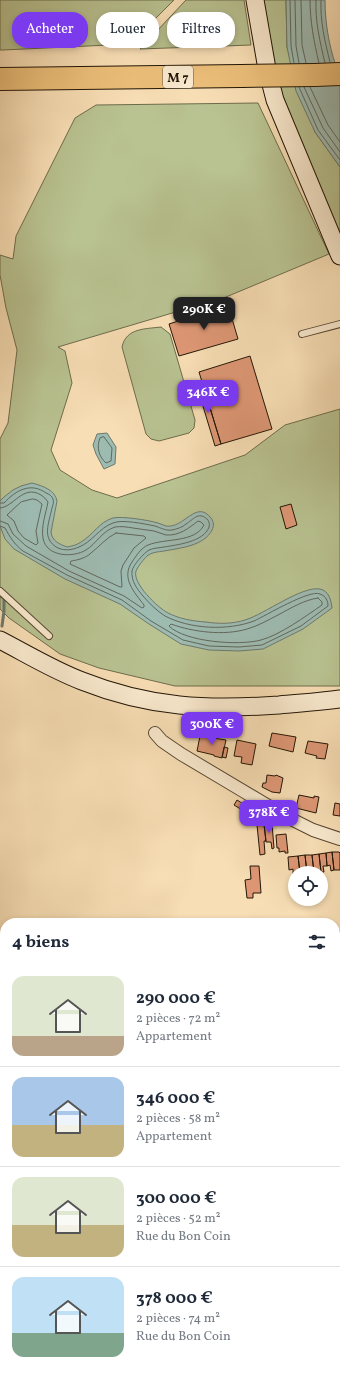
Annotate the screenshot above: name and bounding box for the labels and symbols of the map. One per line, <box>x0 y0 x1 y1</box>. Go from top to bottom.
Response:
road number: M 7 <box>163 66 193 88</box>
pin: 290K € <box>171 297 237 331</box>
pin: 346K € <box>175 380 241 414</box>
pin: 300K € <box>179 712 245 746</box>
pin: 378K € <box>236 800 302 834</box>

